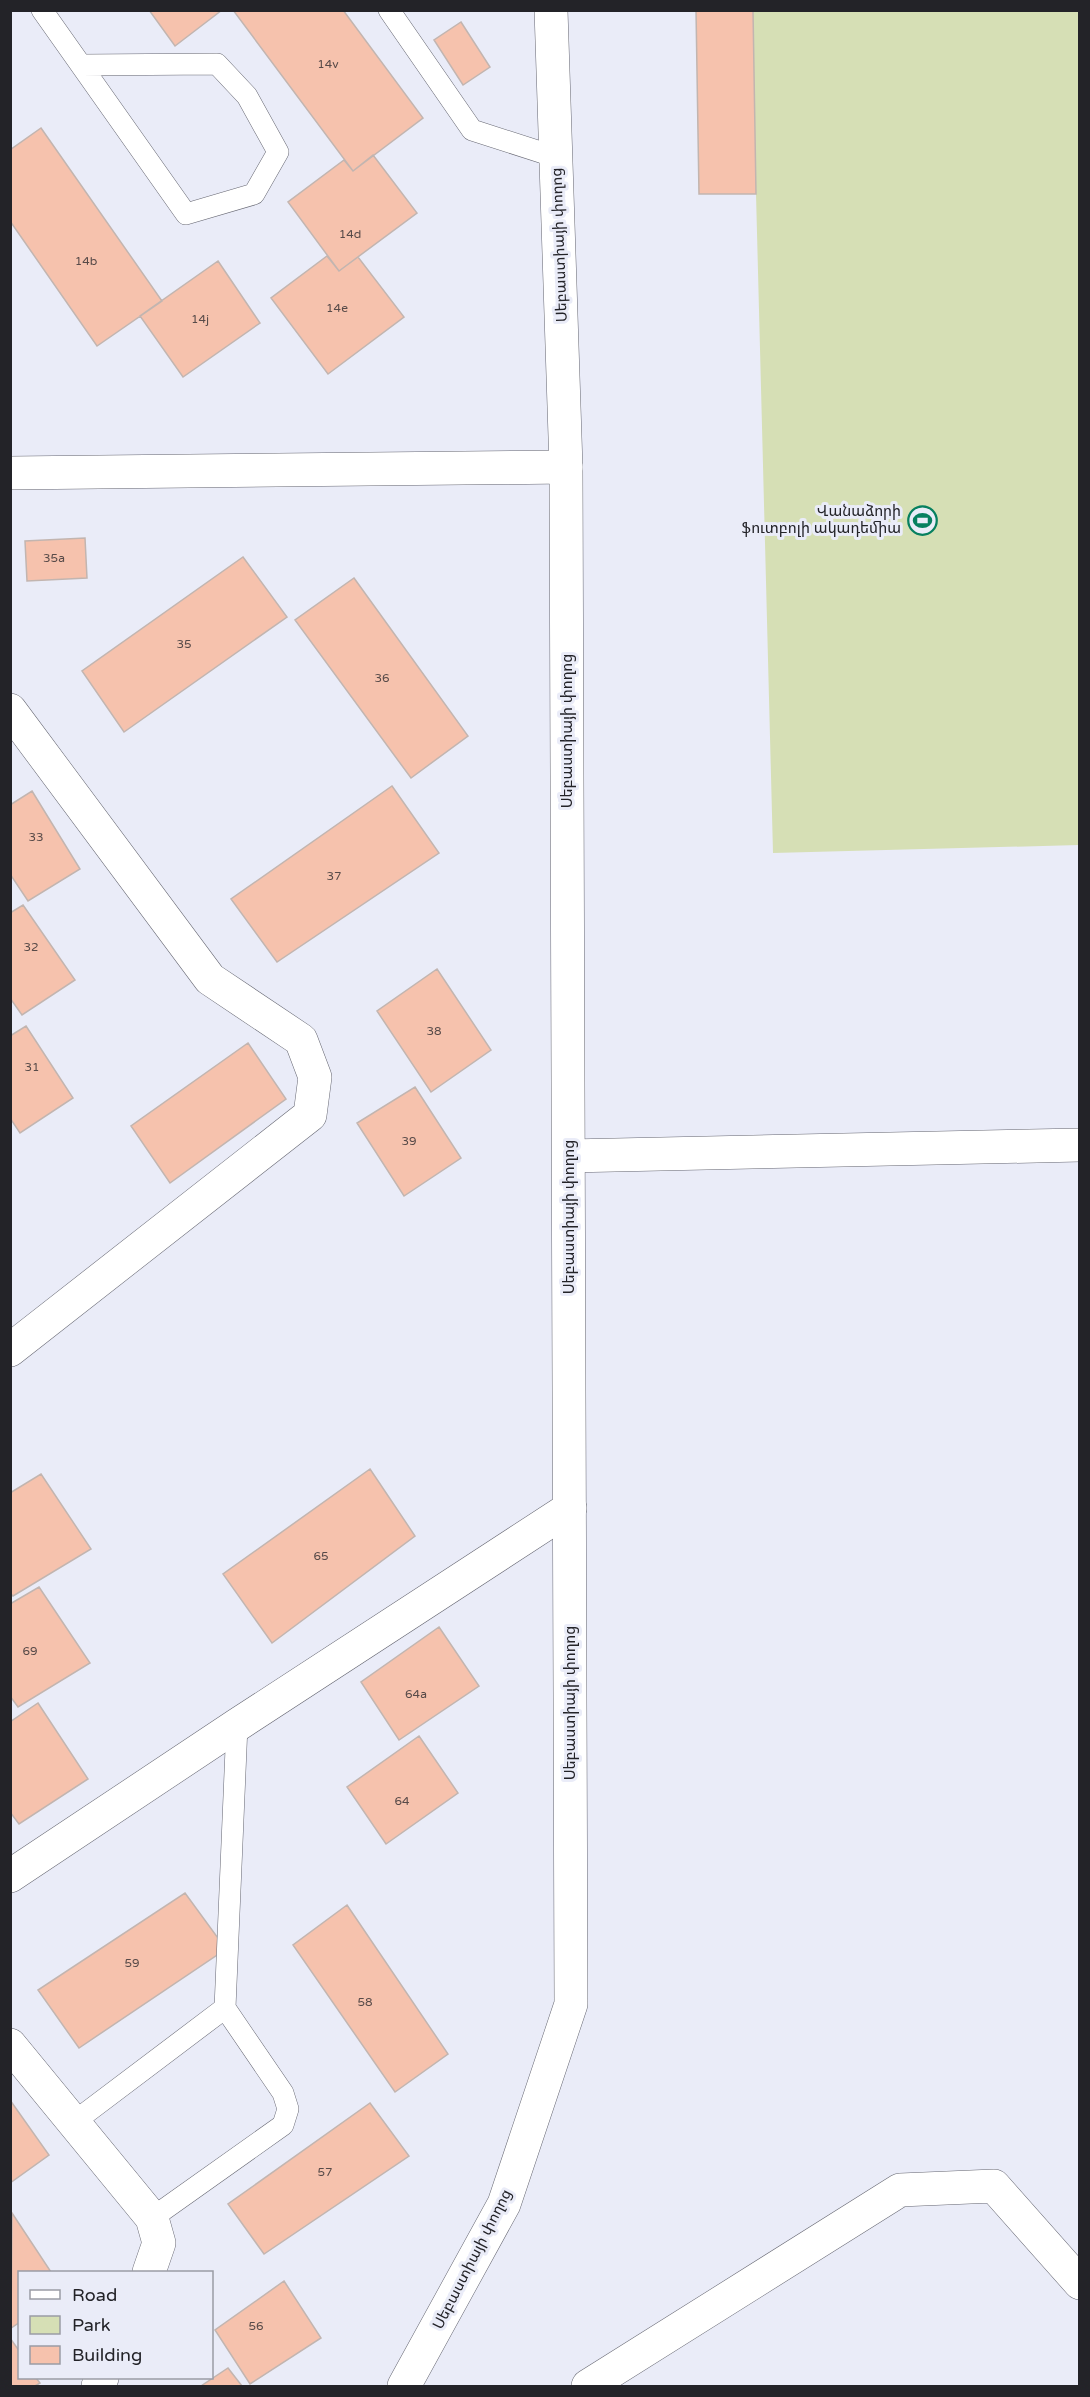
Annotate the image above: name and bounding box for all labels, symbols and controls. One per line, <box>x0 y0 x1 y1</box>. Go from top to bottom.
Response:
house number: 14v <box>317 57 339 71</box>
street label: Սեբաստիայի փողոց <box>547 167 571 323</box>
house number: 14d <box>339 227 361 241</box>
house number: 14b <box>75 254 97 268</box>
house number: 14e <box>326 301 348 315</box>
house number: 14j <box>191 312 209 326</box>
place label: Վանաձորի ֆուտբոլի ակադեմիա <box>742 502 901 537</box>
sports icon: Վանաձորի ֆուտբոլի ակադեմիա <box>906 504 938 536</box>
house number: 35a <box>43 551 65 565</box>
house number: 35 <box>176 637 192 651</box>
street label: Սեբաստիայի փողոց <box>558 654 576 808</box>
house number: 36 <box>374 671 390 685</box>
house number: 33 <box>28 830 44 844</box>
house number: 37 <box>326 869 342 883</box>
house number: 32 <box>23 940 39 954</box>
house number: 38 <box>426 1024 442 1038</box>
house number: 31 <box>24 1060 40 1074</box>
house number: 39 <box>401 1134 417 1148</box>
street label: Սեբաստիայի փողոց <box>560 1140 578 1294</box>
house number: 65 <box>313 1549 329 1563</box>
street label: Սեբաստիայի փողոց <box>561 1626 579 1780</box>
house number: 69 <box>22 1644 38 1658</box>
house number: 64a <box>405 1687 427 1701</box>
house number: 64 <box>394 1794 410 1808</box>
house number: 59 <box>124 1956 140 1970</box>
house number: 58 <box>357 1995 373 2009</box>
house number: 57 <box>317 2165 333 2179</box>
street label: Սեբաստիայի փողոց <box>429 2186 515 2332</box>
legend <box>18 2271 213 2379</box>
text: Road <box>72 2284 117 2306</box>
text: Park <box>72 2314 111 2336</box>
house number: 56 <box>248 2319 264 2333</box>
text: Building <box>72 2344 142 2366</box>

